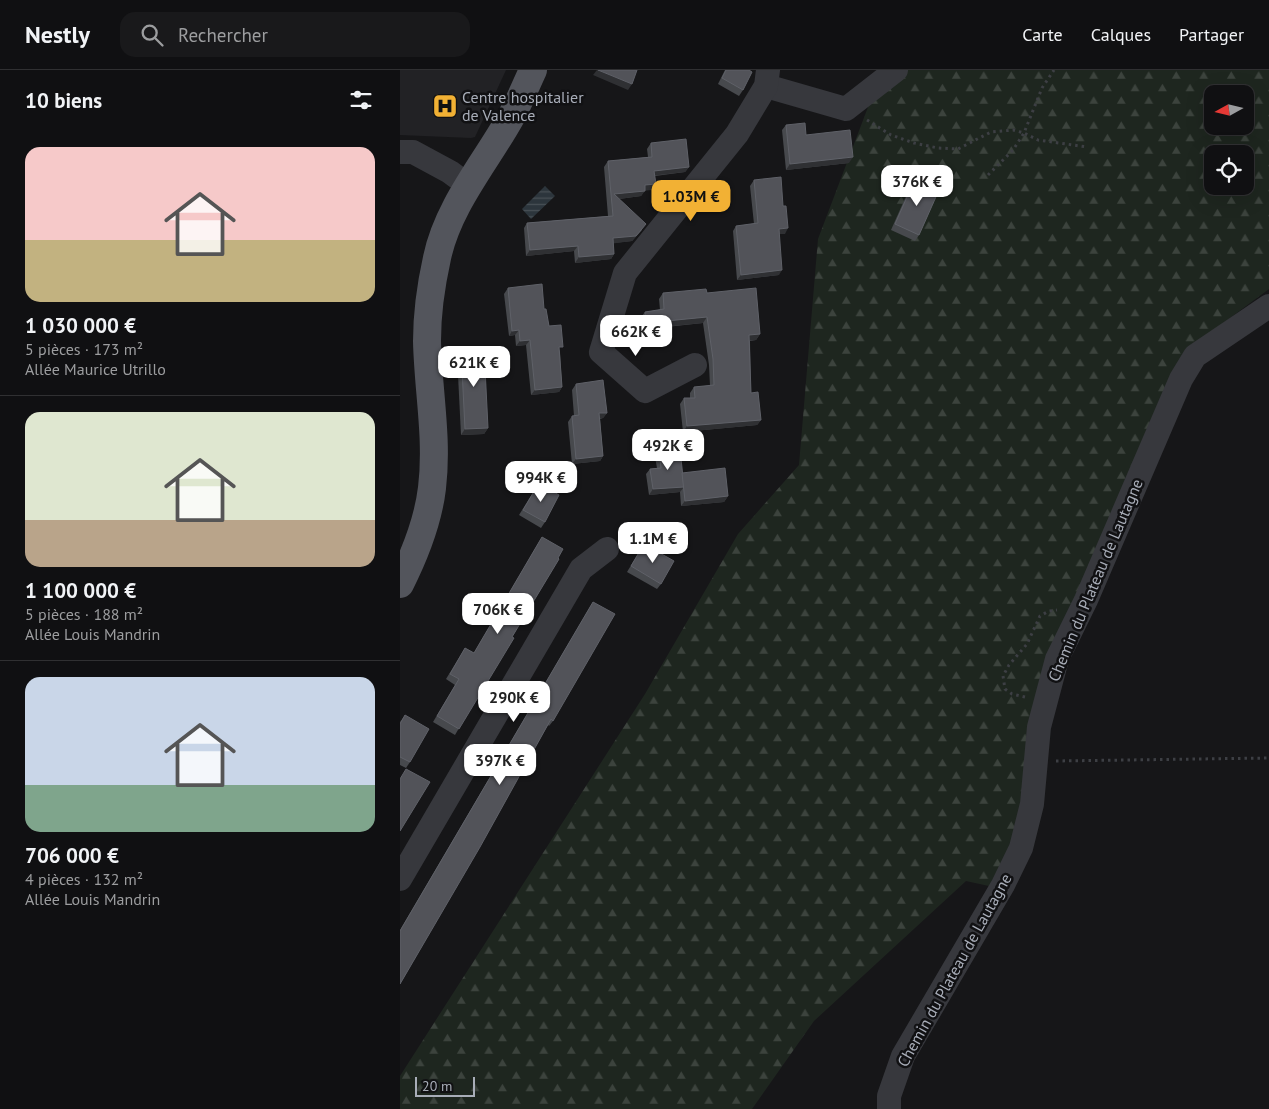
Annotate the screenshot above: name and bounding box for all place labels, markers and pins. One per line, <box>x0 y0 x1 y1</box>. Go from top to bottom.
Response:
place label: Centre hospitalier de Valence <box>462 87 584 125</box>
hospital icon: Centre hospitalier de Valence <box>432 93 458 119</box>
pin: 376K € <box>876 164 958 207</box>
pin: 1.03M € <box>645 180 737 222</box>
pin: 662K € <box>595 314 677 357</box>
pin: 621K € <box>433 346 515 388</box>
pin: 492K € <box>627 428 709 471</box>
pin: 994K € <box>500 460 582 503</box>
pin: 1.1M € <box>612 522 694 564</box>
pin: 706K € <box>457 592 539 635</box>
pin: 290K € <box>473 680 555 723</box>
pin: 397K € <box>459 744 541 786</box>

